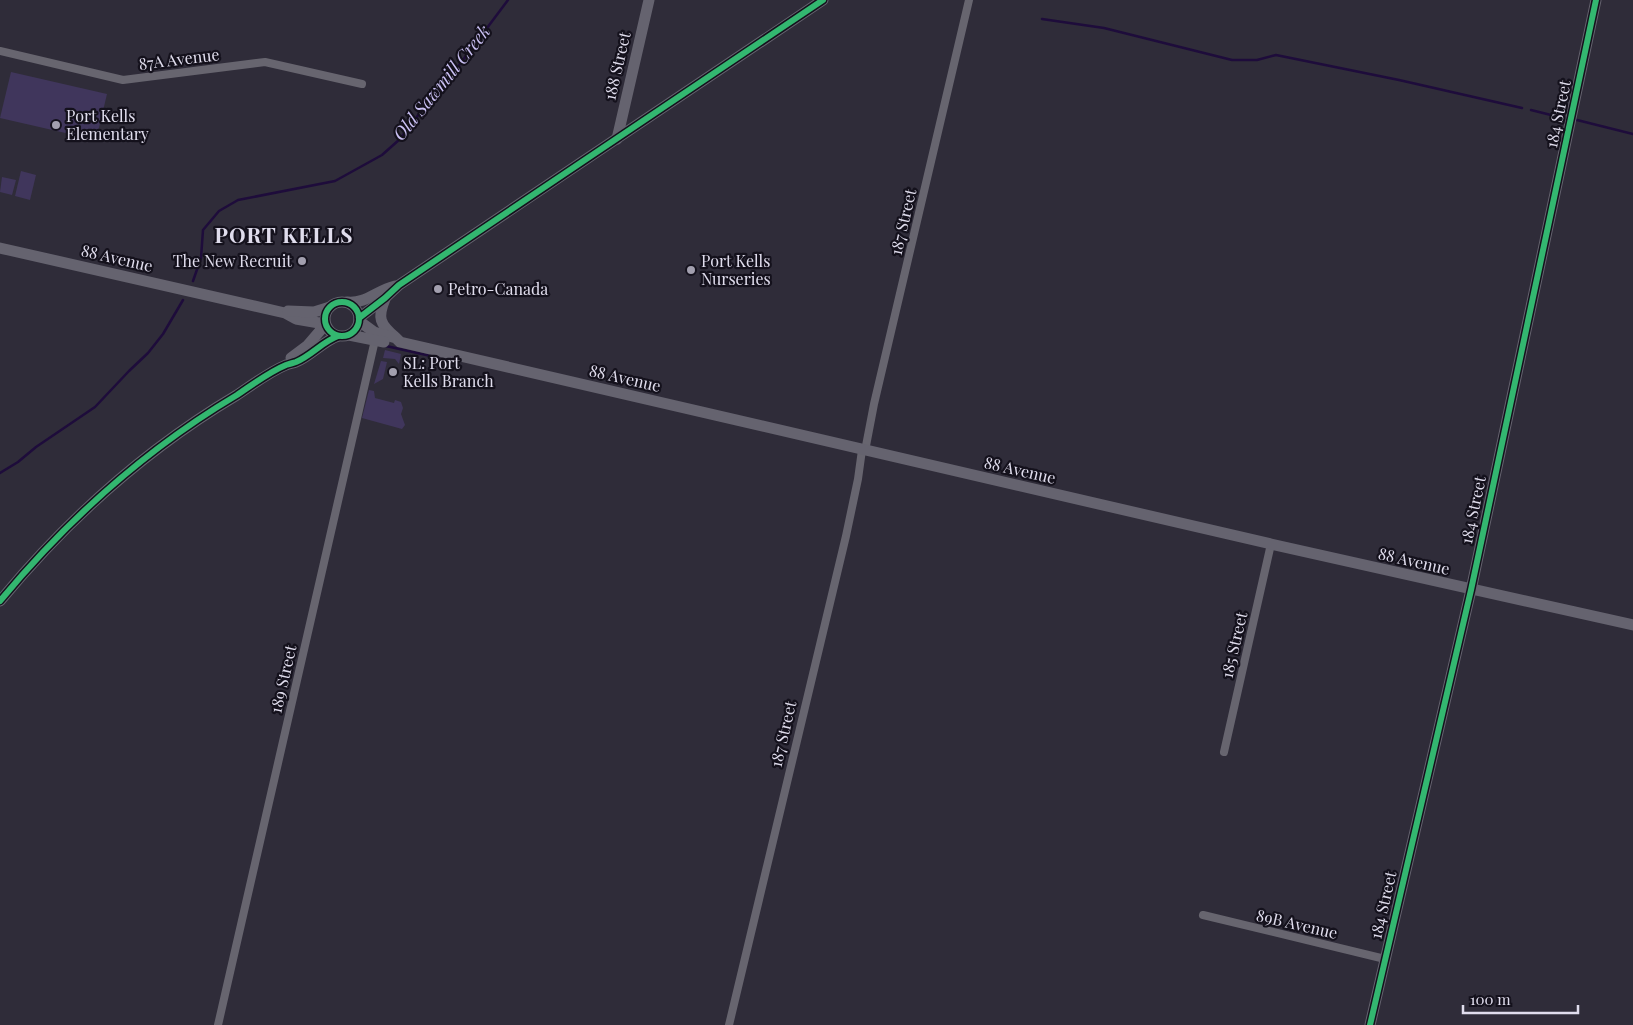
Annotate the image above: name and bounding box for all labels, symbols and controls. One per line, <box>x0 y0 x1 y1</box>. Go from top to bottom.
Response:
water label: Old Sawmill Creek <box>387 19 495 145</box>
street label: 188 Street <box>598 29 635 102</box>
street label: 87A Avenue <box>137 43 220 74</box>
street label: 184 Street <box>1540 78 1575 150</box>
place label: Port Kells Elementary <box>66 105 149 144</box>
marker: Port Kells Elementary <box>50 119 62 131</box>
street label: 187 Street <box>885 186 920 257</box>
district label: PORT KELLS <box>214 220 354 248</box>
street label: 88 Avenue <box>79 239 155 276</box>
place label: The New Recruit <box>173 250 292 271</box>
place label: Port Kells Nurseries <box>701 250 771 289</box>
marker: The New Recruit <box>296 255 308 267</box>
marker: Port Kells Nurseries <box>685 264 697 276</box>
place label: Petro-Canada <box>448 278 548 299</box>
marker: Petro-Canada <box>432 283 444 295</box>
place label: SL: Port Kells Branch <box>403 352 494 391</box>
street label: 88 Avenue <box>587 359 663 396</box>
marker: SL: Port Kells Branch <box>387 366 399 378</box>
street label: 88 Avenue <box>982 451 1058 488</box>
street label: 184 Street <box>1455 474 1490 546</box>
street label: 88 Avenue <box>1376 542 1452 579</box>
street label: 185 Street <box>1216 609 1251 680</box>
street label: 189 Street <box>264 642 301 715</box>
street label: 187 Street <box>765 698 800 769</box>
street label: 184 Street <box>1365 869 1401 941</box>
street label: 89B Avenue <box>1254 904 1340 943</box>
scale bar <box>1463 982 1578 1014</box>
text: 100 m <box>1470 989 1511 1009</box>

